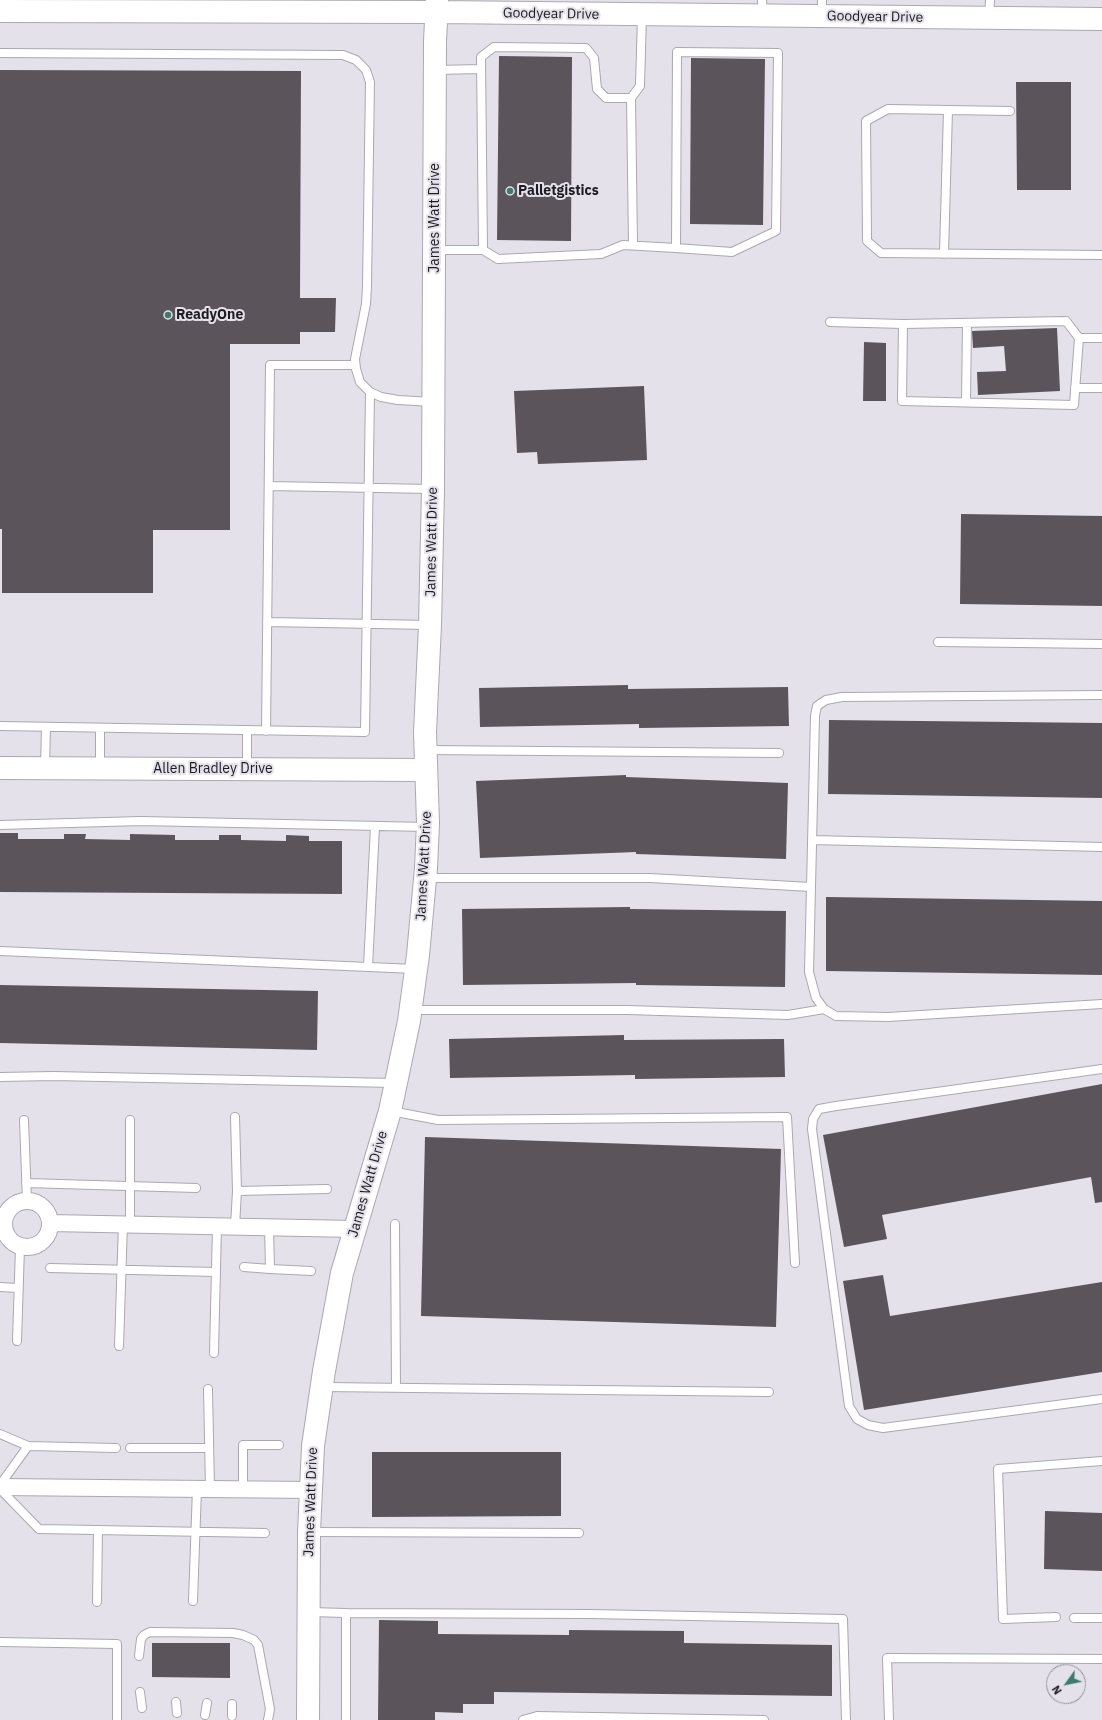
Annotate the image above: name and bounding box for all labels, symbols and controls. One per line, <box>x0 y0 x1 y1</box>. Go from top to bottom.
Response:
street label: Goodyear Drive <box>503 5 599 23</box>
street label: Goodyear Drive <box>827 8 923 26</box>
street label: James Watt Drive <box>427 163 443 273</box>
place label: Palletgistics <box>518 183 599 199</box>
marker: Palletgistics <box>505 186 515 196</box>
place label: ReadyOne <box>176 307 243 323</box>
marker: ReadyOne <box>163 310 173 320</box>
street label: James Watt Drive <box>423 487 441 597</box>
street label: Allen Bradley Drive <box>153 761 273 777</box>
street label: James Watt Drive <box>413 811 435 921</box>
street label: James Watt Drive <box>345 1129 391 1239</box>
street label: James Watt Drive <box>301 1447 321 1557</box>
north arrow <box>1046 1664 1086 1704</box>
text: N <box>1049 1683 1065 1697</box>

